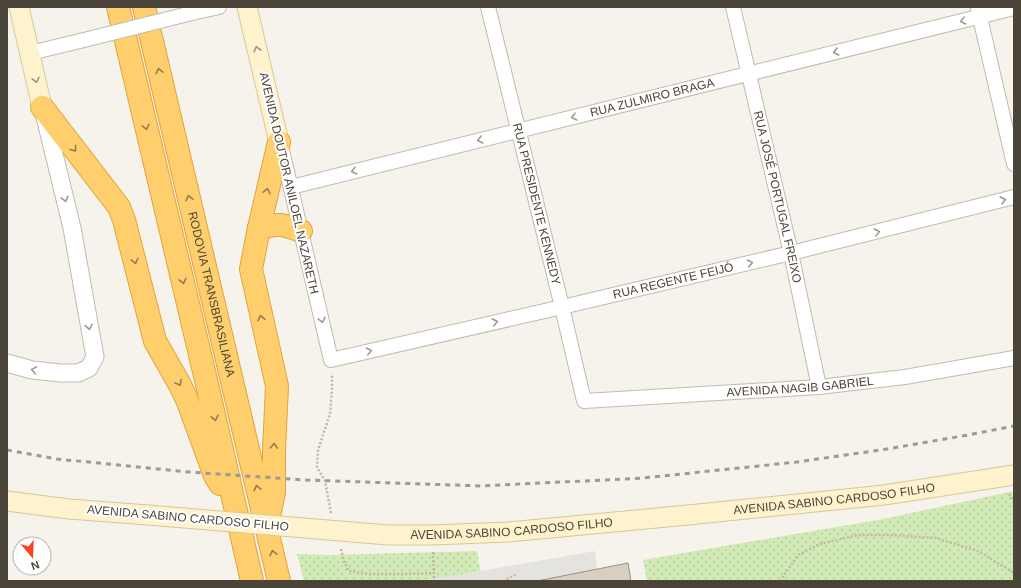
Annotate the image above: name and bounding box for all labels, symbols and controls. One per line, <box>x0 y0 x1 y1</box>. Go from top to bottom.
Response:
one-way arrow <box>959 16 966 24</box>
one-way arrow <box>253 46 262 53</box>
one-way arrow <box>833 47 840 56</box>
one-way arrow <box>156 68 164 75</box>
street label: AVENIDA DOUTOR ANILOEL NAZARETH <box>257 71 321 295</box>
street label: RUA ZULMIRO BRAGA <box>589 75 716 120</box>
one-way arrow <box>32 77 40 83</box>
street label: RUA JOSÉ PORTUGAL FREIXO <box>751 109 804 284</box>
one-way arrow <box>571 112 577 120</box>
street label: RUA PRESIDENTE KENNEDY <box>510 122 563 286</box>
one-way arrow <box>142 124 150 130</box>
one-way arrow <box>477 135 484 144</box>
one-way arrow <box>70 144 77 151</box>
one-way arrow <box>351 167 357 175</box>
one-way arrow <box>263 187 271 194</box>
one-way arrow <box>60 195 69 202</box>
one-way arrow <box>185 195 194 202</box>
one-way arrow <box>999 196 1006 205</box>
street label: RODOVIA TRANSBRASILIANA <box>185 210 238 378</box>
one-way arrow <box>873 228 880 236</box>
one-way arrow <box>130 258 138 265</box>
street label: RUA REGENTE FEIJÓ <box>611 259 735 302</box>
one-way arrow <box>747 259 753 267</box>
one-way arrow <box>178 277 186 284</box>
one-way arrow <box>258 314 266 321</box>
one-way arrow <box>317 317 325 324</box>
one-way arrow <box>492 319 499 327</box>
one-way arrow <box>85 323 93 330</box>
one-way arrow <box>365 347 372 356</box>
one-way arrow <box>30 366 37 375</box>
street label: AVENIDA NAGIB GABRIEL <box>726 374 874 399</box>
one-way arrow <box>174 379 181 386</box>
one-way arrow <box>210 415 218 422</box>
one-way arrow <box>270 443 278 449</box>
street label: AVENIDA SABINO CARDOSO FILHO <box>733 480 936 517</box>
one-way arrow <box>254 485 262 491</box>
street label: AVENIDA SABINO CARDOSO FILHO <box>87 502 289 534</box>
street label: AVENIDA SABINO CARDOSO FILHO <box>411 515 613 542</box>
north arrow <box>12 536 52 576</box>
one-way arrow <box>269 550 277 557</box>
text: N <box>29 558 41 572</box>

